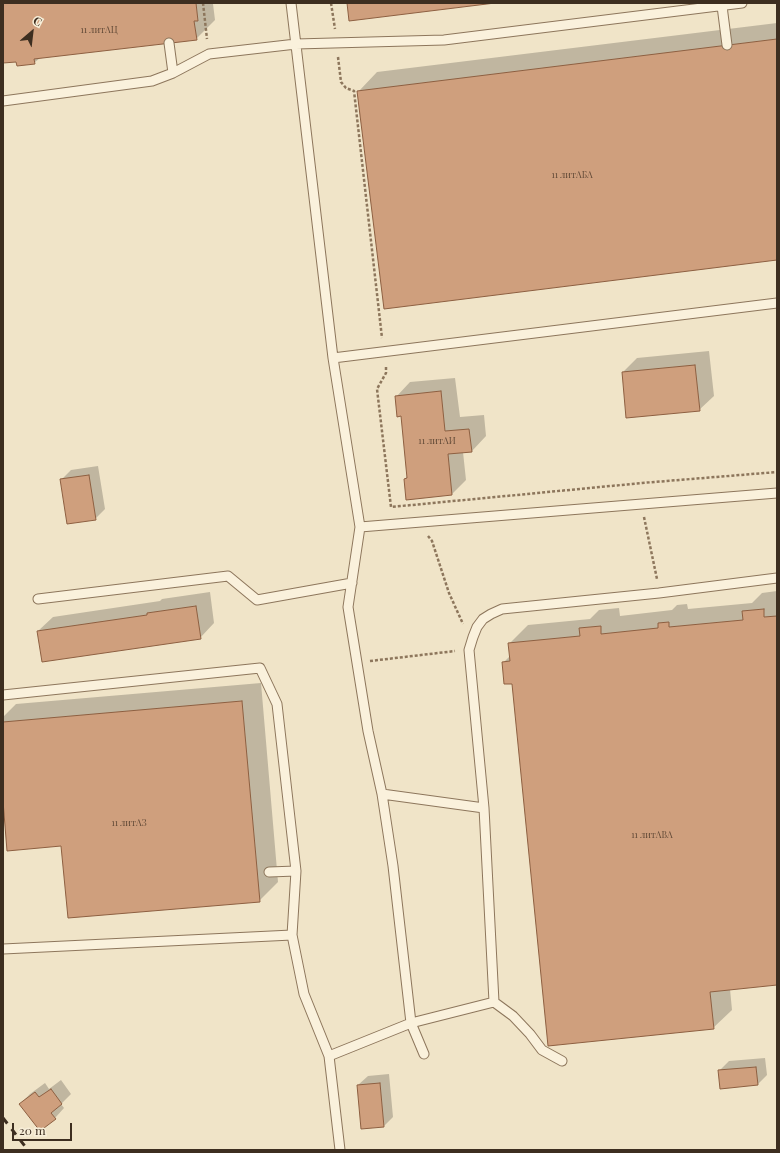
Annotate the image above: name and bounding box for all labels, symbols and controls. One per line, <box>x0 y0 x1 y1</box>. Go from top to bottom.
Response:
north arrow <box>12 12 52 52</box>
text: С <box>31 13 45 29</box>
house number: 11 литАЦ <box>80 25 118 35</box>
house number: 11 литАБА <box>551 170 593 180</box>
house number: 11 литАИ <box>418 436 456 446</box>
house number: 11 литАЗ <box>111 818 147 828</box>
house number: 11 литАВА <box>631 830 673 840</box>
scale bar <box>14 1115 74 1141</box>
text: 20 m <box>19 1122 46 1138</box>

